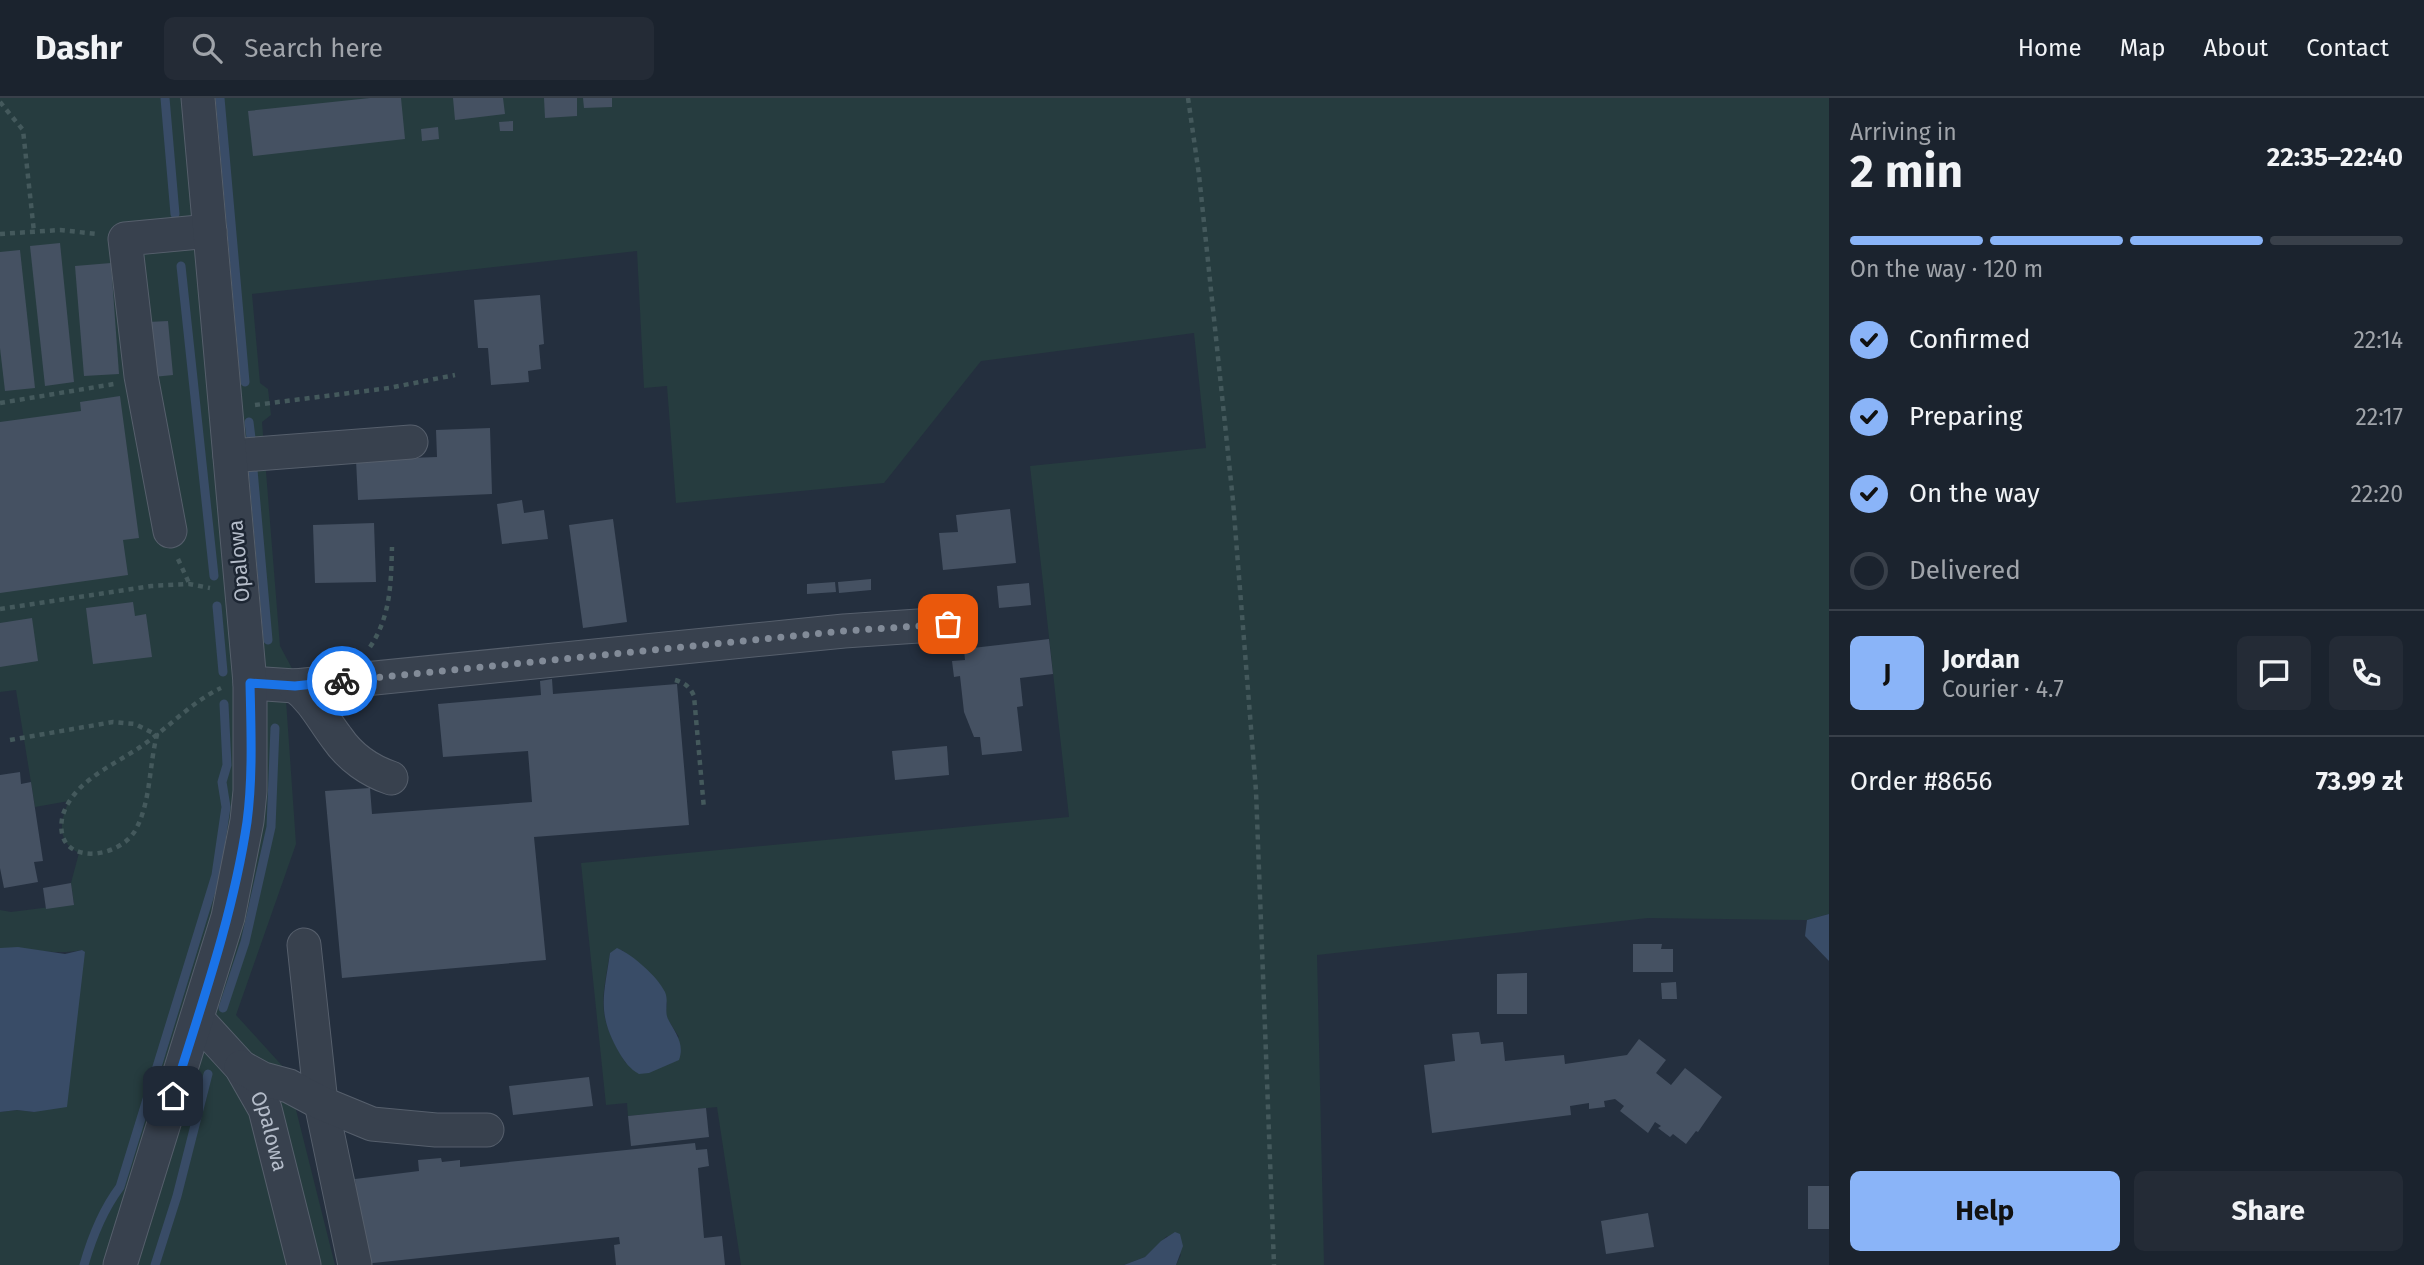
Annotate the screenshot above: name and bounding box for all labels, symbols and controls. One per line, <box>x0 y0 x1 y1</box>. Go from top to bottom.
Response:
search box <box>164 17 654 80</box>
text: Dashr <box>35 28 122 68</box>
icon: search <box>188 29 226 67</box>
text: Search here <box>244 33 383 64</box>
text: Home <box>2018 34 2082 62</box>
text: Map <box>2120 34 2166 62</box>
text: About <box>2204 34 2268 62</box>
text: Contact <box>2306 34 2389 62</box>
text: Arriving in <box>1850 118 1957 146</box>
text: 22:35–22:40 <box>2267 142 2403 173</box>
text: 2 min <box>1850 144 1963 199</box>
text: On the way · 120 m <box>1850 255 2043 283</box>
icon: check <box>1850 321 1888 359</box>
text: Confirmed <box>1909 324 2030 355</box>
text: 22:14 <box>2353 326 2403 354</box>
icon: check <box>1850 398 1888 436</box>
text: Preparing <box>1909 401 2022 432</box>
text: 22:17 <box>2355 403 2403 431</box>
icon: check <box>1850 475 1888 513</box>
text: On the way <box>1909 478 2040 509</box>
text: 22:20 <box>2350 480 2403 508</box>
street label: Opalowa <box>222 519 256 603</box>
text: Delivered <box>1909 555 2021 586</box>
pin <box>918 594 978 654</box>
icon: bag <box>929 605 967 643</box>
button: chat <box>2237 636 2311 710</box>
button: phone <box>2329 636 2403 710</box>
text: Jordan <box>1942 644 2020 675</box>
courier <box>307 646 377 716</box>
text: J <box>1883 658 1891 689</box>
icon: bike <box>323 662 361 700</box>
text: Courier · 4.7 <box>1942 675 2064 703</box>
text: Order #8656 <box>1850 766 1992 797</box>
text: 73.99 zł <box>2316 766 2403 797</box>
pin <box>143 1066 203 1126</box>
icon: home <box>154 1077 192 1115</box>
street label: Opalowa <box>244 1086 293 1174</box>
button: Help <box>1850 1171 2120 1251</box>
button: Share <box>2134 1171 2403 1251</box>

